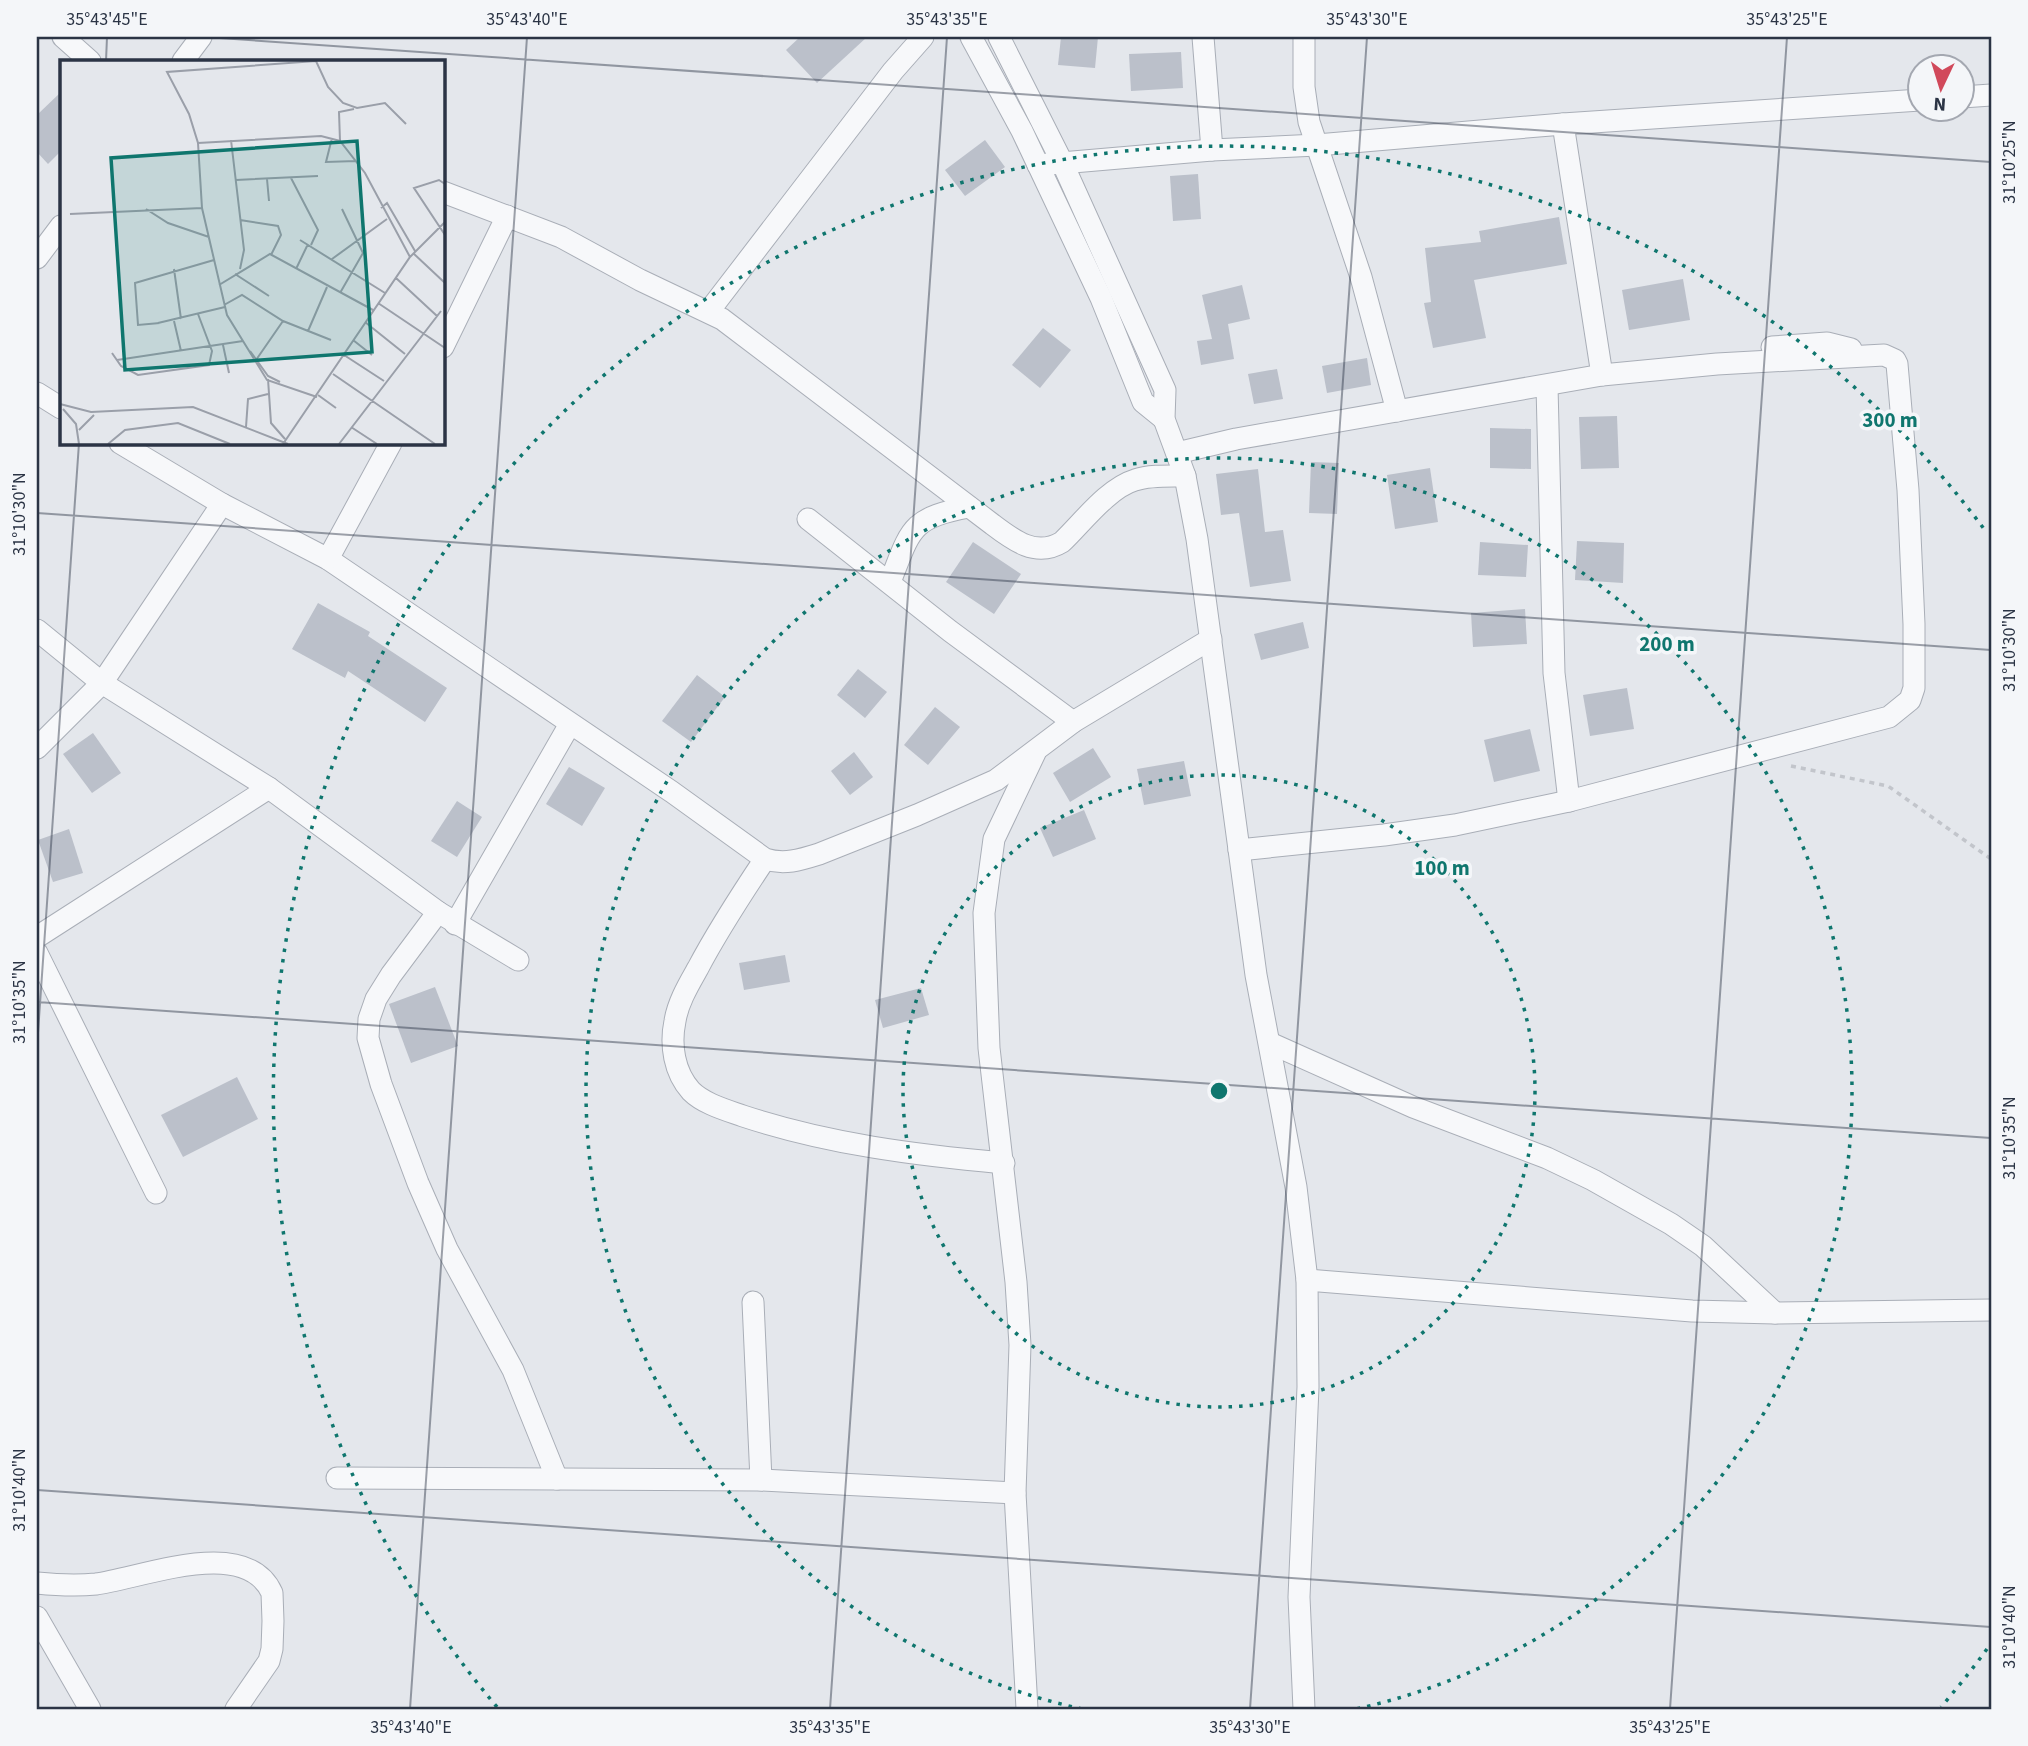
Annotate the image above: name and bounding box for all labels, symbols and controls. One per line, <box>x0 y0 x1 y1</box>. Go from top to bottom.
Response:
text: 35°43'45"E <box>66 7 148 32</box>
text: 35°43'40"E <box>486 7 568 32</box>
text: 35°43'35"E <box>906 7 988 32</box>
text: 35°43'30"E <box>1326 7 1408 32</box>
text: 35°43'25"E <box>1746 7 1828 32</box>
north arrow <box>1906 52 1976 122</box>
inset map <box>60 60 444 444</box>
text: N <box>1933 90 1947 117</box>
text: 31°10'25"N <box>1997 120 2022 204</box>
text: 300 m <box>1862 405 1918 435</box>
text: 31°10'30"N <box>7 472 32 556</box>
text: 31°10'30"N <box>1997 608 2022 692</box>
text: 200 m <box>1639 629 1695 659</box>
text: 100 m <box>1414 853 1470 883</box>
text: 31°10'35"N <box>7 960 32 1044</box>
centre of rings <box>1207 1079 1231 1103</box>
text: 31°10'35"N <box>1997 1096 2022 1180</box>
text: 31°10'40"N <box>7 1448 32 1532</box>
text: 31°10'40"N <box>1997 1585 2022 1669</box>
text: 35°43'40"E <box>370 1715 452 1740</box>
text: 35°43'35"E <box>789 1715 871 1740</box>
text: 35°43'30"E <box>1209 1715 1291 1740</box>
text: 35°43'25"E <box>1629 1715 1711 1740</box>

